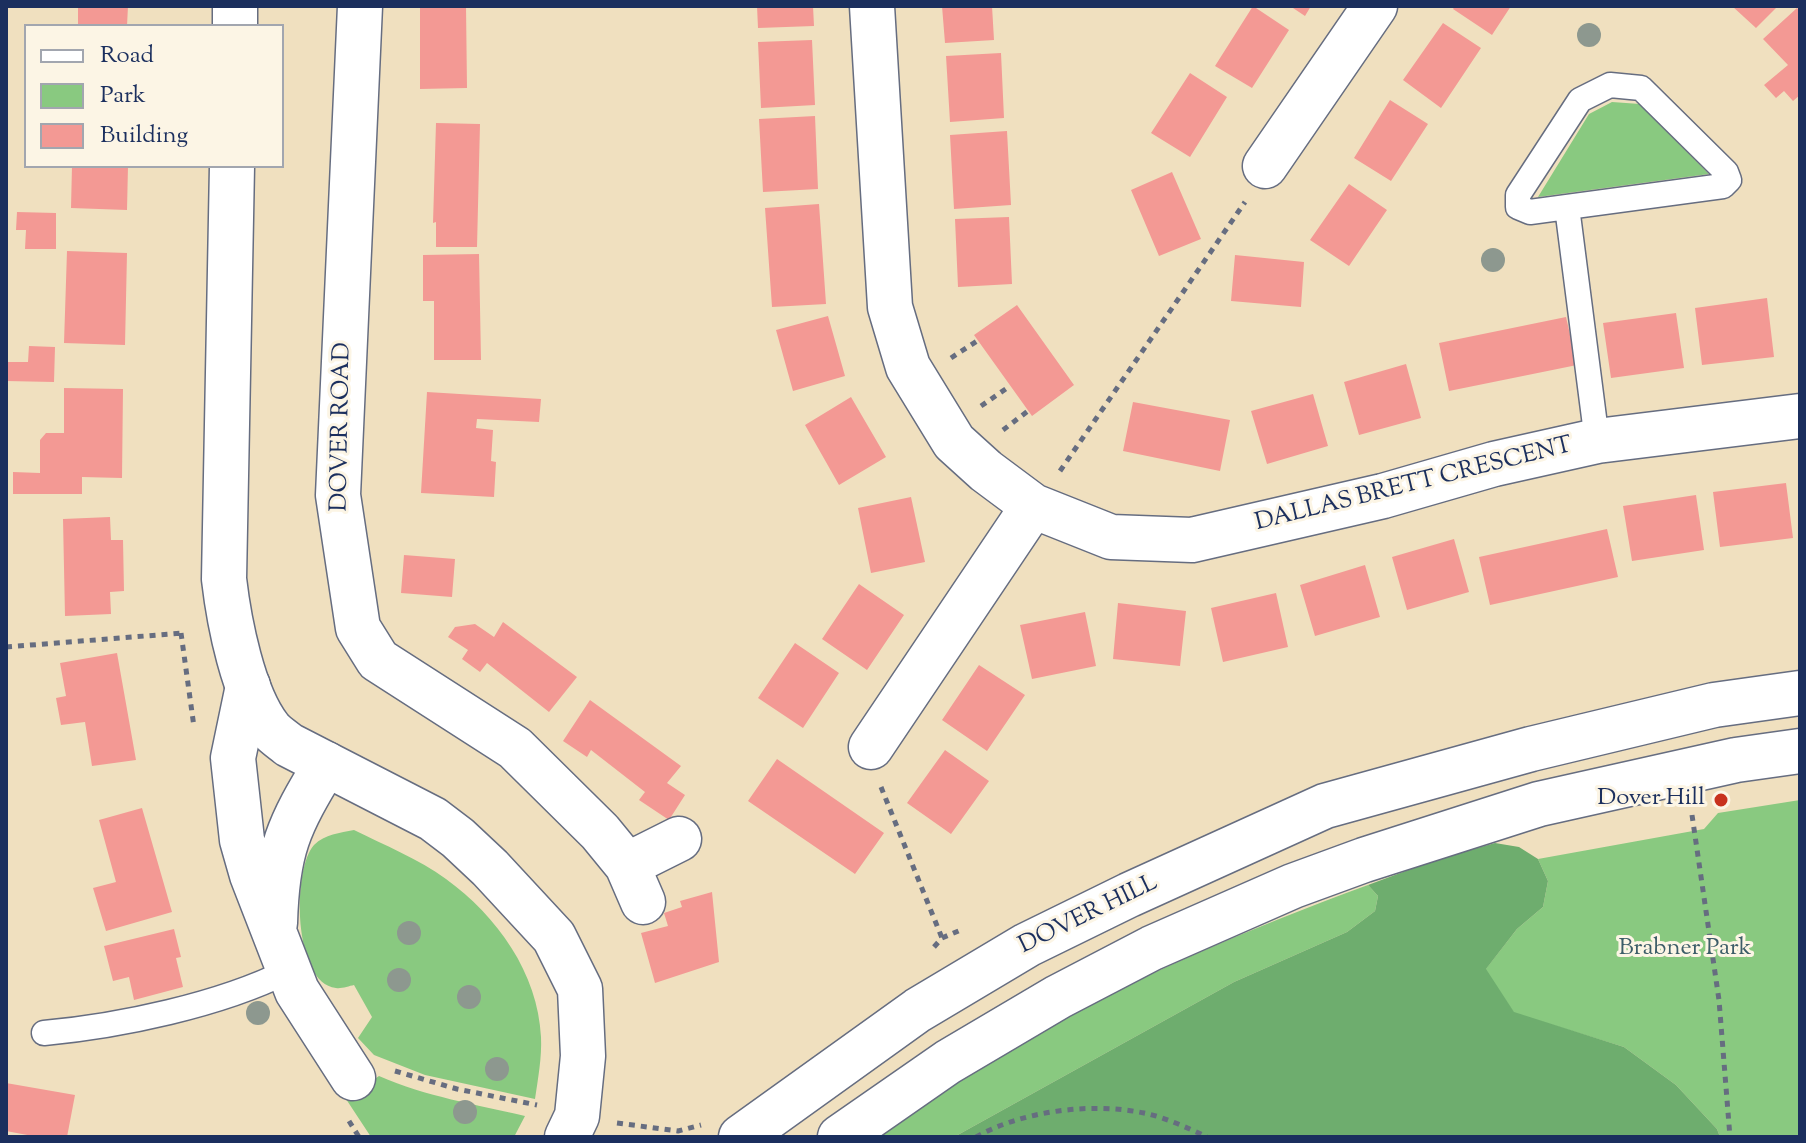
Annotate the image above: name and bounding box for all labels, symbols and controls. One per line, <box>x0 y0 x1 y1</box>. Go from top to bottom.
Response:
legend <box>24 24 284 168</box>
text: Road <box>100 39 154 73</box>
text: Park <box>100 79 146 113</box>
text: Building <box>100 119 188 153</box>
street label: DOVER ROAD <box>327 342 359 512</box>
street label: DALLAS BRETT CRESCENT <box>1252 433 1576 539</box>
place label: Dover Hill <box>1597 786 1705 814</box>
marker: Dover Hill <box>1712 791 1730 809</box>
street label: DOVER HILL <box>1015 870 1163 962</box>
park label: Brabner Park <box>1618 936 1752 964</box>

